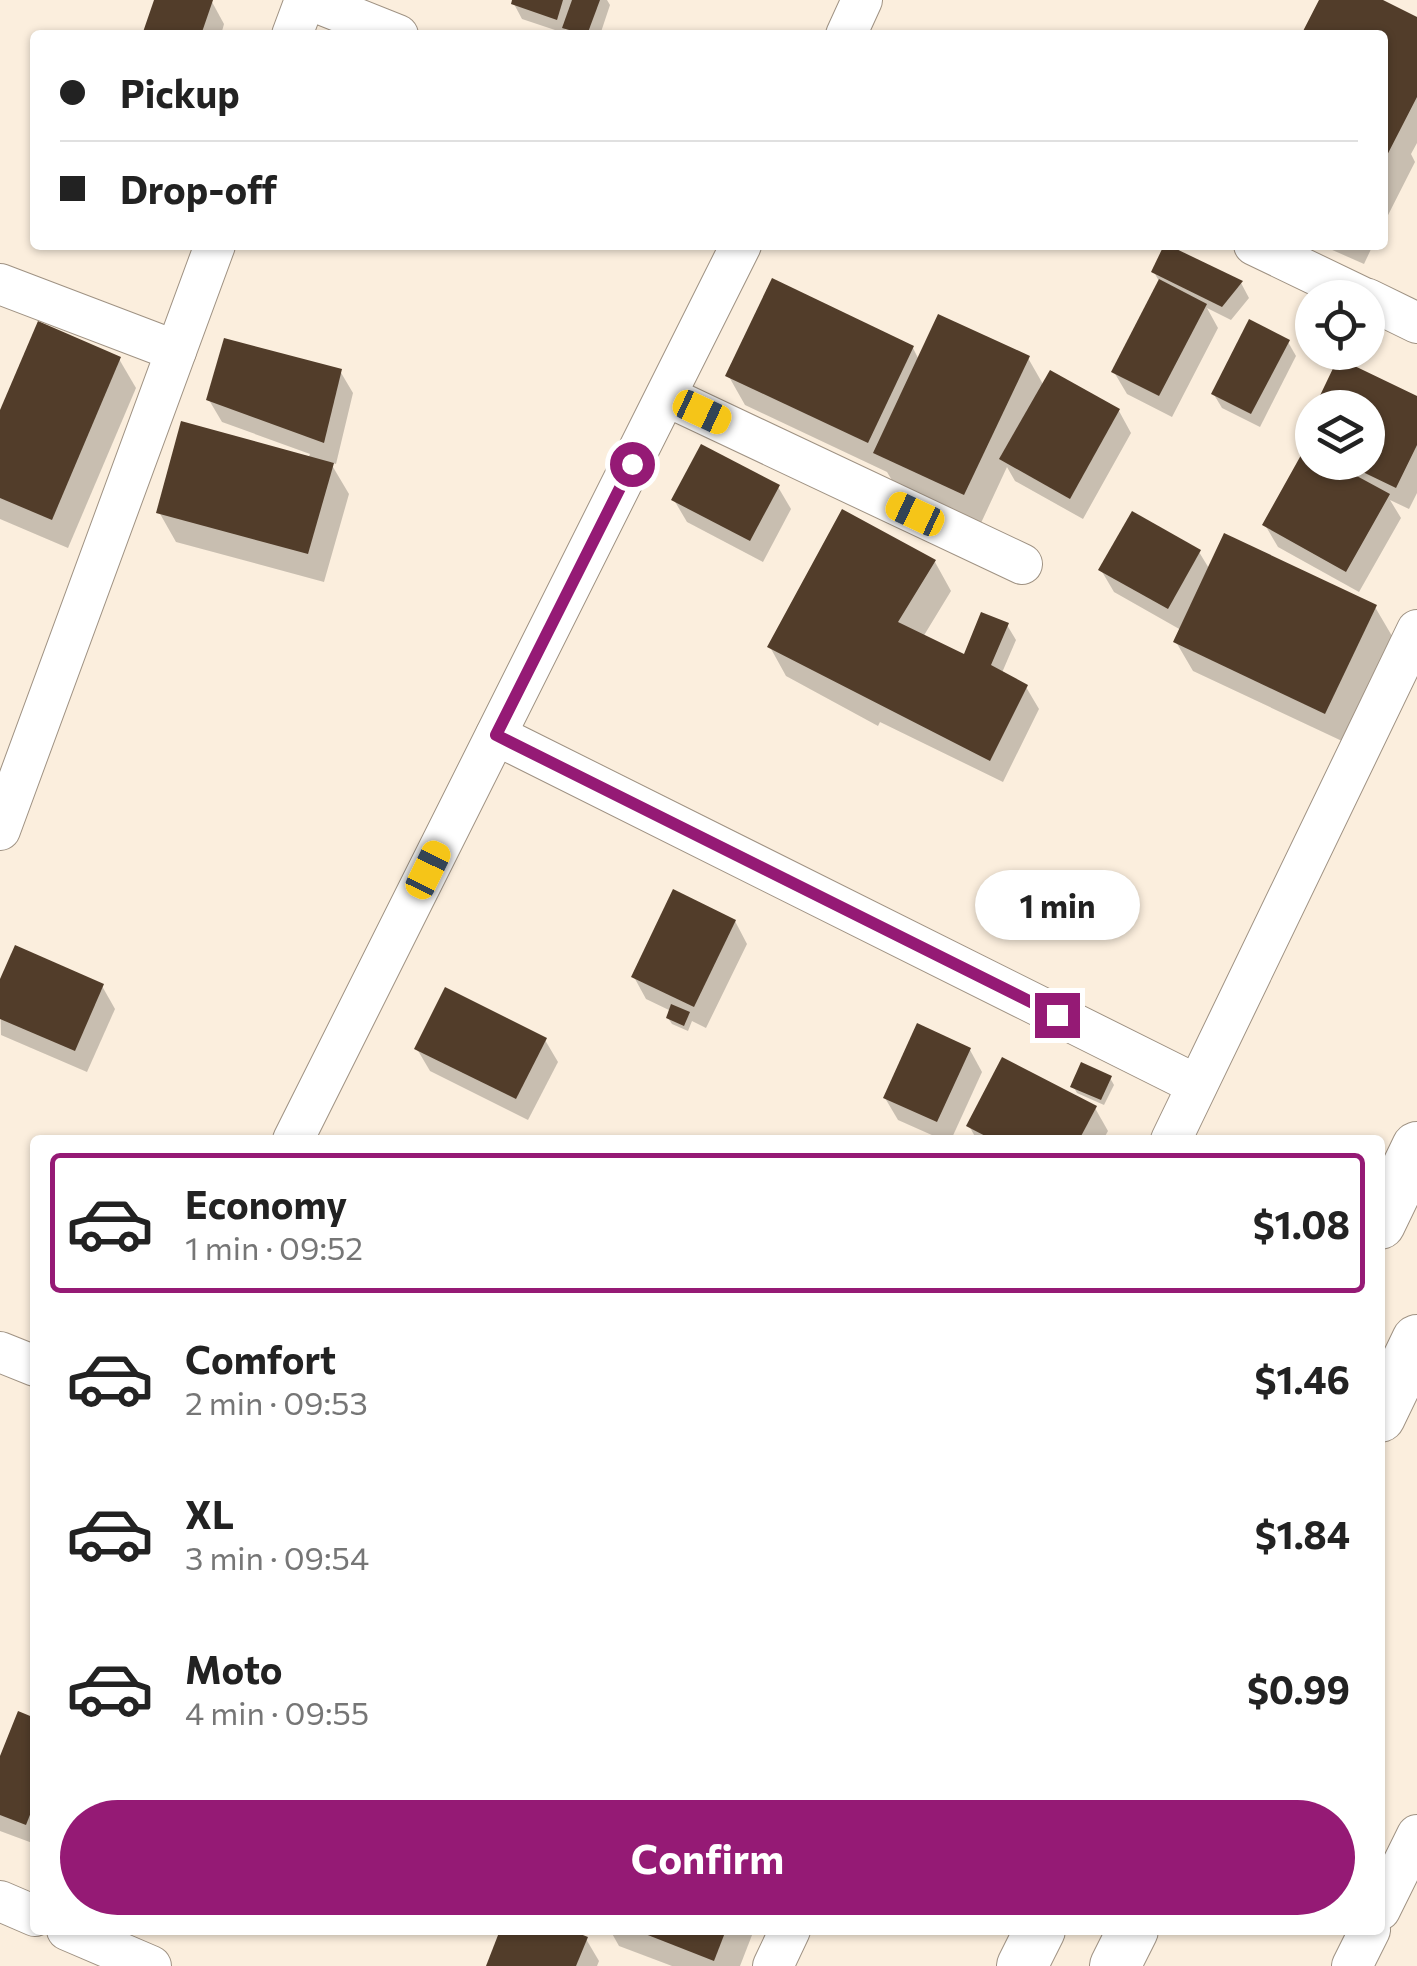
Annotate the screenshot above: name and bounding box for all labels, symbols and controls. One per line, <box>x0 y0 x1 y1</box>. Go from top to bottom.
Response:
text: Pickup <box>120 69 240 116</box>
text: Drop-off <box>120 165 277 212</box>
map controls <box>1295 280 1385 480</box>
button: locate <box>1295 280 1385 370</box>
car <box>668 386 736 438</box>
button: layers <box>1295 390 1385 480</box>
route start <box>610 442 655 487</box>
car <box>881 488 949 540</box>
car <box>401 836 455 904</box>
callout: 1 min <box>974 870 1140 940</box>
text: 1 min <box>1020 885 1095 925</box>
route end <box>1035 993 1080 1038</box>
icon: car <box>65 1178 155 1268</box>
text: Economy <box>185 1180 347 1227</box>
text: $1.08 <box>1253 1200 1350 1247</box>
text: 1 min · 09:52 <box>185 1227 363 1267</box>
icon: car <box>65 1333 155 1423</box>
text: Comfort <box>185 1335 336 1382</box>
text: $1.46 <box>1254 1355 1350 1402</box>
text: 2 min · 09:53 <box>185 1382 368 1422</box>
icon: car <box>65 1488 155 1578</box>
text: XL <box>185 1490 234 1537</box>
text: $1.84 <box>1255 1510 1350 1557</box>
text: 3 min · 09:54 <box>185 1537 369 1577</box>
icon: car <box>65 1643 155 1733</box>
text: Moto <box>185 1645 283 1692</box>
text: $0.99 <box>1247 1665 1350 1712</box>
text: 4 min · 09:55 <box>185 1692 369 1732</box>
button: Confirm <box>60 1800 1355 1915</box>

